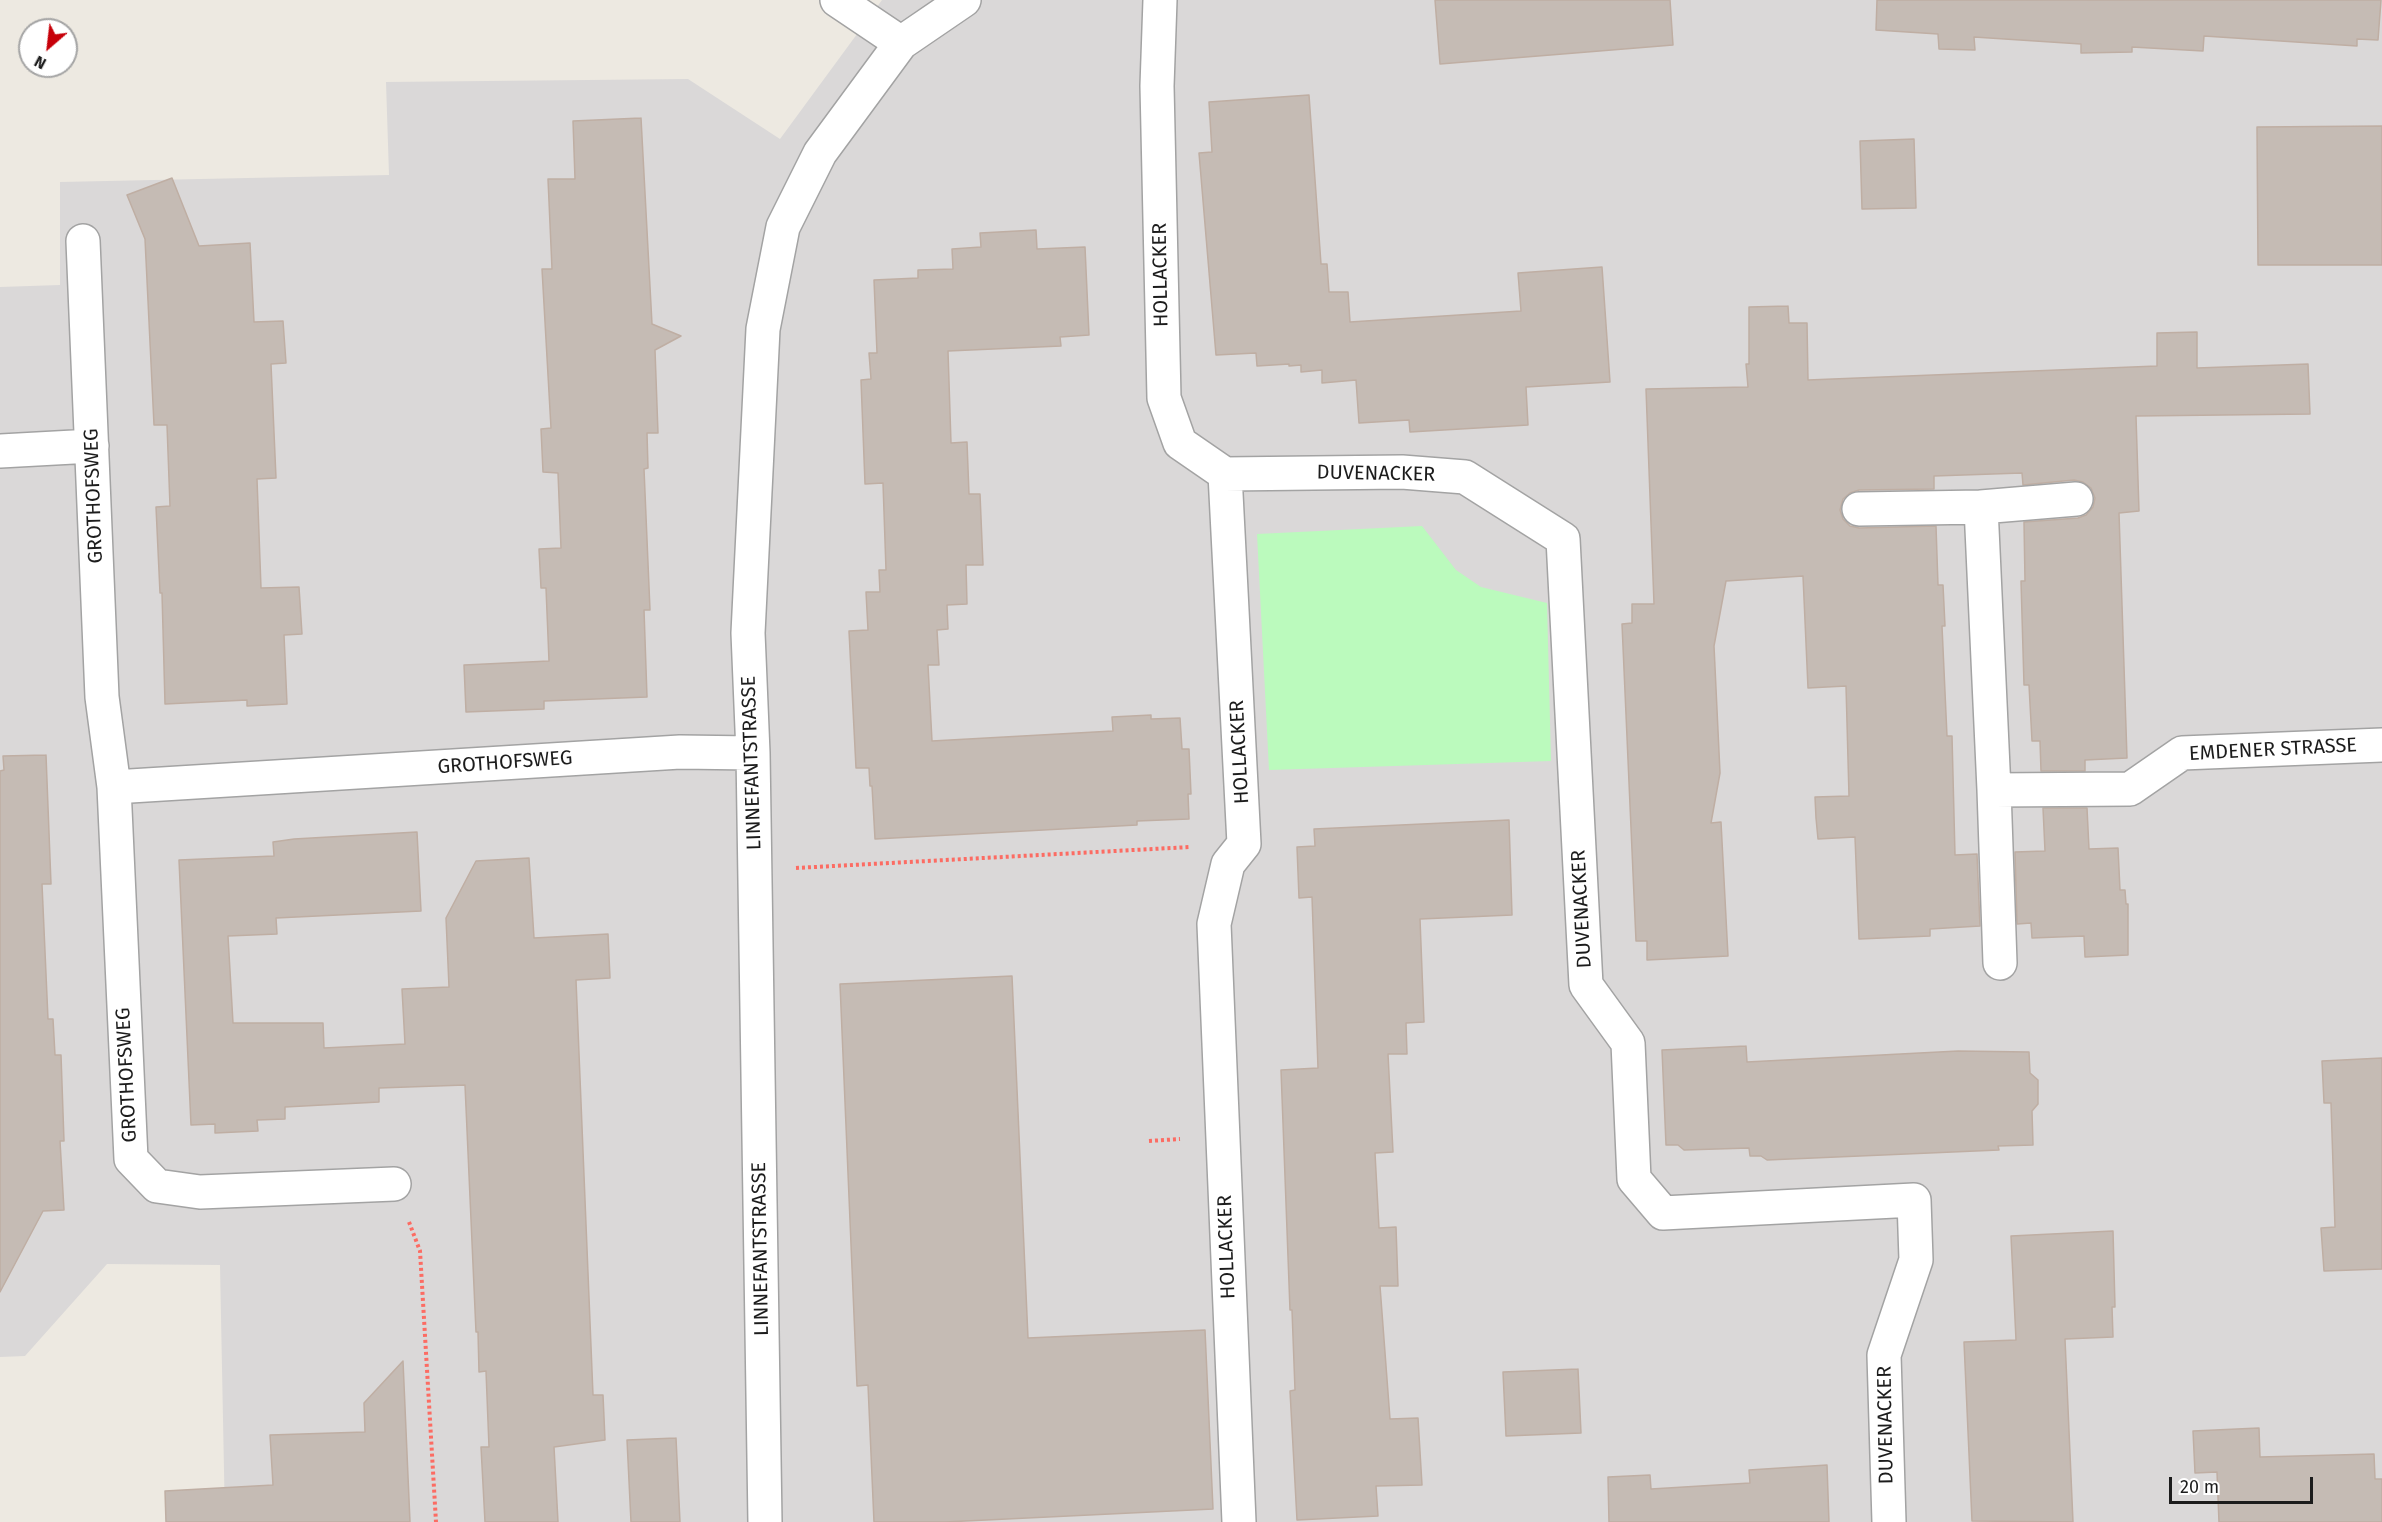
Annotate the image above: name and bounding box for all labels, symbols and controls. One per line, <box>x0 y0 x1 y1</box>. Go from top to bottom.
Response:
north arrow <box>18 18 78 78</box>
text: N <box>31 52 49 73</box>
street label: HOLLACKER <box>1148 223 1174 327</box>
street label: GROTHOFSWEG <box>80 428 108 564</box>
street label: DUVENACKER <box>1316 461 1436 487</box>
street label: LINNEFANTSTRASSE <box>737 675 767 851</box>
street label: HOLLACKER <box>1225 699 1255 805</box>
street label: EMDENER STRASSE <box>2188 734 2358 766</box>
street label: GROTHOFSWEG <box>437 746 573 780</box>
street label: DUVENACKER <box>1567 849 1597 969</box>
street label: GROTHOFSWEG <box>111 1007 143 1143</box>
street label: LINNEFANTSTRASSE <box>747 1162 775 1336</box>
street label: HOLLACKER <box>1213 1194 1241 1300</box>
street label: DUVENACKER <box>1873 1365 1899 1485</box>
scale bar <box>2172 1465 2316 1503</box>
text: 20 m <box>2180 1476 2219 1498</box>

